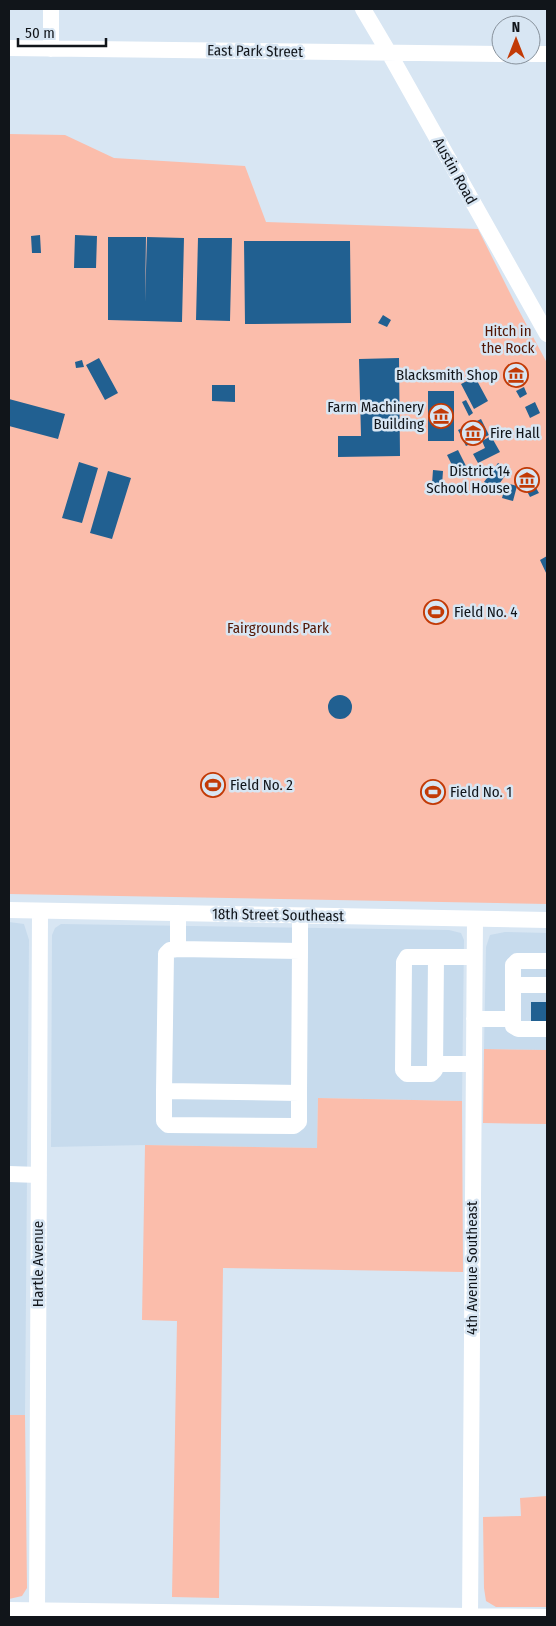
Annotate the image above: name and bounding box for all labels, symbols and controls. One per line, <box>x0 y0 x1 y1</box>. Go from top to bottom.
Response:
scale bar <box>18 15 105 47</box>
north arrow <box>491 15 541 65</box>
text: N <box>512 19 520 36</box>
text: 50 m <box>25 24 55 42</box>
street label: East Park Street <box>207 41 303 61</box>
street label: Austin Road <box>429 135 481 207</box>
park label: Hitch in the Rock <box>482 322 535 357</box>
museum icon: Blacksmith Shop <box>503 362 529 388</box>
place label: Blacksmith Shop <box>396 366 498 384</box>
place label: Farm Machinery Building <box>327 398 424 433</box>
museum icon: Farm Machinery Building <box>428 403 454 429</box>
museum icon: Fire Hall <box>460 420 486 446</box>
place label: Fire Hall <box>490 424 540 442</box>
place label: District 14 School House <box>426 462 510 497</box>
museum icon: District 14 School House <box>514 467 540 493</box>
sports icon: Field No. 4 <box>423 599 449 625</box>
place label: Field No. 4 <box>454 603 518 621</box>
park label: Fairgrounds Park <box>227 619 329 637</box>
sports icon: Field No. 2 <box>200 772 226 798</box>
place label: Field No. 2 <box>230 776 293 794</box>
sports icon: Field No. 1 <box>420 779 446 805</box>
place label: Field No. 1 <box>450 783 512 801</box>
street label: 18th Street Southeast <box>212 905 344 925</box>
street label: 4th Avenue Southeast <box>463 1201 481 1335</box>
street label: Hartle Avenue <box>29 1221 47 1307</box>

